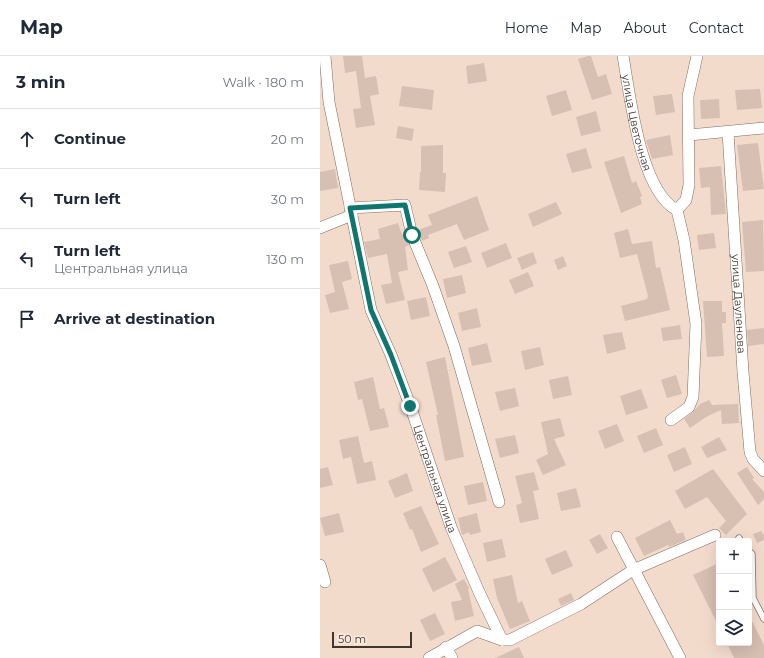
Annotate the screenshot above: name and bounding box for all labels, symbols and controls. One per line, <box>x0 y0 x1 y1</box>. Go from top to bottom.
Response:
text: Map <box>20 16 63 39</box>
text: Home <box>505 19 548 37</box>
text: Map <box>570 19 601 37</box>
text: About <box>623 19 667 37</box>
text: Contact <box>689 19 744 37</box>
text: 3 min <box>16 72 66 92</box>
street label: улица Цветочная <box>619 72 655 173</box>
text: Walk · 180 m <box>222 74 304 90</box>
icon: ahead <box>16 128 38 150</box>
text: Continue <box>54 129 126 148</box>
text: 20 m <box>271 131 304 147</box>
icon: left <box>16 188 38 210</box>
text: Turn left <box>54 189 121 208</box>
text: 30 m <box>271 191 304 207</box>
route start <box>403 226 421 244</box>
text: Turn left <box>54 241 121 260</box>
icon: left <box>16 248 38 270</box>
text: 130 m <box>266 251 304 267</box>
street label: улица Дауленова <box>729 253 749 354</box>
text: Центральная улица <box>54 260 188 276</box>
icon: arrive <box>16 308 38 330</box>
text: Arrive at destination <box>54 309 215 328</box>
route end <box>401 397 419 415</box>
street label: Центральная улица <box>410 423 460 535</box>
map controls <box>716 538 752 646</box>
button: + <box>716 538 752 574</box>
button: − <box>716 574 752 610</box>
button: layers <box>716 610 752 646</box>
scale bar <box>332 630 412 649</box>
text: 50 m <box>338 632 366 646</box>

